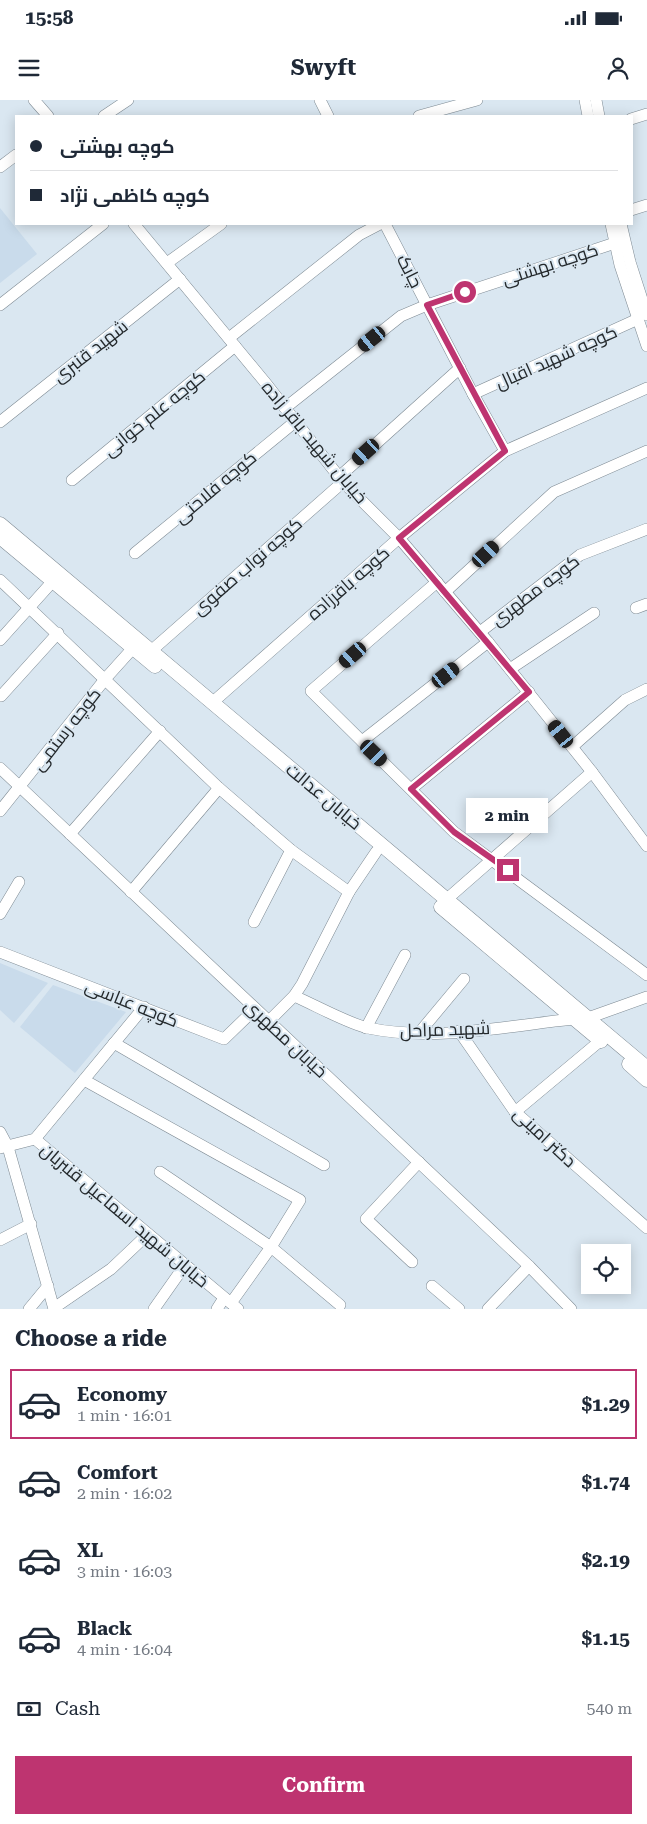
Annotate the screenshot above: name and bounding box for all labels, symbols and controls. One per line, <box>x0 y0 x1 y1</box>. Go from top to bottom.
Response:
text: 15:58 <box>25 6 74 29</box>
icon: menu <box>15 54 43 82</box>
icon: person <box>604 54 632 82</box>
text: Swyft <box>291 55 356 80</box>
text: کوچه بهشتی <box>60 135 174 158</box>
text: کوچه کاظمی نژاد <box>60 184 210 207</box>
street label: کوچه بهشتی <box>499 239 601 291</box>
street label: چابک <box>391 251 427 292</box>
route start <box>454 281 476 303</box>
street label: شهید قنبری <box>48 315 132 388</box>
street label: کوچه شهید اقبال <box>492 321 621 395</box>
car <box>355 324 388 354</box>
street label: کوچه علم خوانی <box>99 365 210 462</box>
street label: خیابان شهید باقر زاده <box>257 377 372 508</box>
car <box>349 436 382 468</box>
street label: کوچه فلاحتی <box>170 447 262 529</box>
street label: کوچه نواب صفوی <box>188 513 307 621</box>
car <box>469 538 502 570</box>
street label: کوچه باقرزاده <box>303 542 395 626</box>
street label: کوچه مطهری <box>487 550 584 632</box>
car <box>336 639 369 671</box>
car <box>429 660 462 690</box>
street label: کوچه رستمی <box>27 683 107 776</box>
car <box>545 718 576 750</box>
car <box>357 737 390 769</box>
street label: خیابان عدالت <box>281 758 366 834</box>
callout: 2 min <box>467 798 549 832</box>
text: 2 min <box>485 806 529 825</box>
route end <box>497 859 519 881</box>
street label: کوچه عباسی <box>82 975 182 1033</box>
street label: خیابان مطهری <box>240 994 332 1082</box>
street label: شهید مراحل <box>399 1017 491 1042</box>
street label: دکتر امینی <box>509 1103 581 1172</box>
street label: خیابان شهید اسماعیل قنبریان <box>36 1139 213 1292</box>
map controls <box>581 1244 631 1294</box>
button: locate <box>581 1244 631 1294</box>
text: Choose a ride <box>15 1326 167 1351</box>
icon: car <box>17 1382 62 1427</box>
text: Economy <box>77 1383 167 1406</box>
text: $1.29 <box>581 1393 630 1416</box>
text: 1 min · 16:01 <box>77 1406 172 1425</box>
icon: car <box>17 1460 62 1505</box>
text: Comfort <box>77 1461 158 1484</box>
text: $1.74 <box>581 1471 630 1494</box>
text: 2 min · 16:02 <box>77 1484 172 1503</box>
icon: car <box>17 1538 62 1583</box>
text: XL <box>77 1539 103 1562</box>
text: $2.19 <box>581 1549 630 1572</box>
text: 3 min · 16:03 <box>77 1562 172 1581</box>
icon: car <box>17 1616 62 1661</box>
text: Black <box>77 1617 132 1640</box>
text: $1.15 <box>581 1627 630 1650</box>
text: 4 min · 16:04 <box>77 1640 172 1659</box>
icon: cash <box>15 1695 43 1723</box>
text: Cash <box>55 1697 100 1720</box>
text: 540 m <box>586 1699 632 1718</box>
button: Confirm <box>15 1756 632 1814</box>

